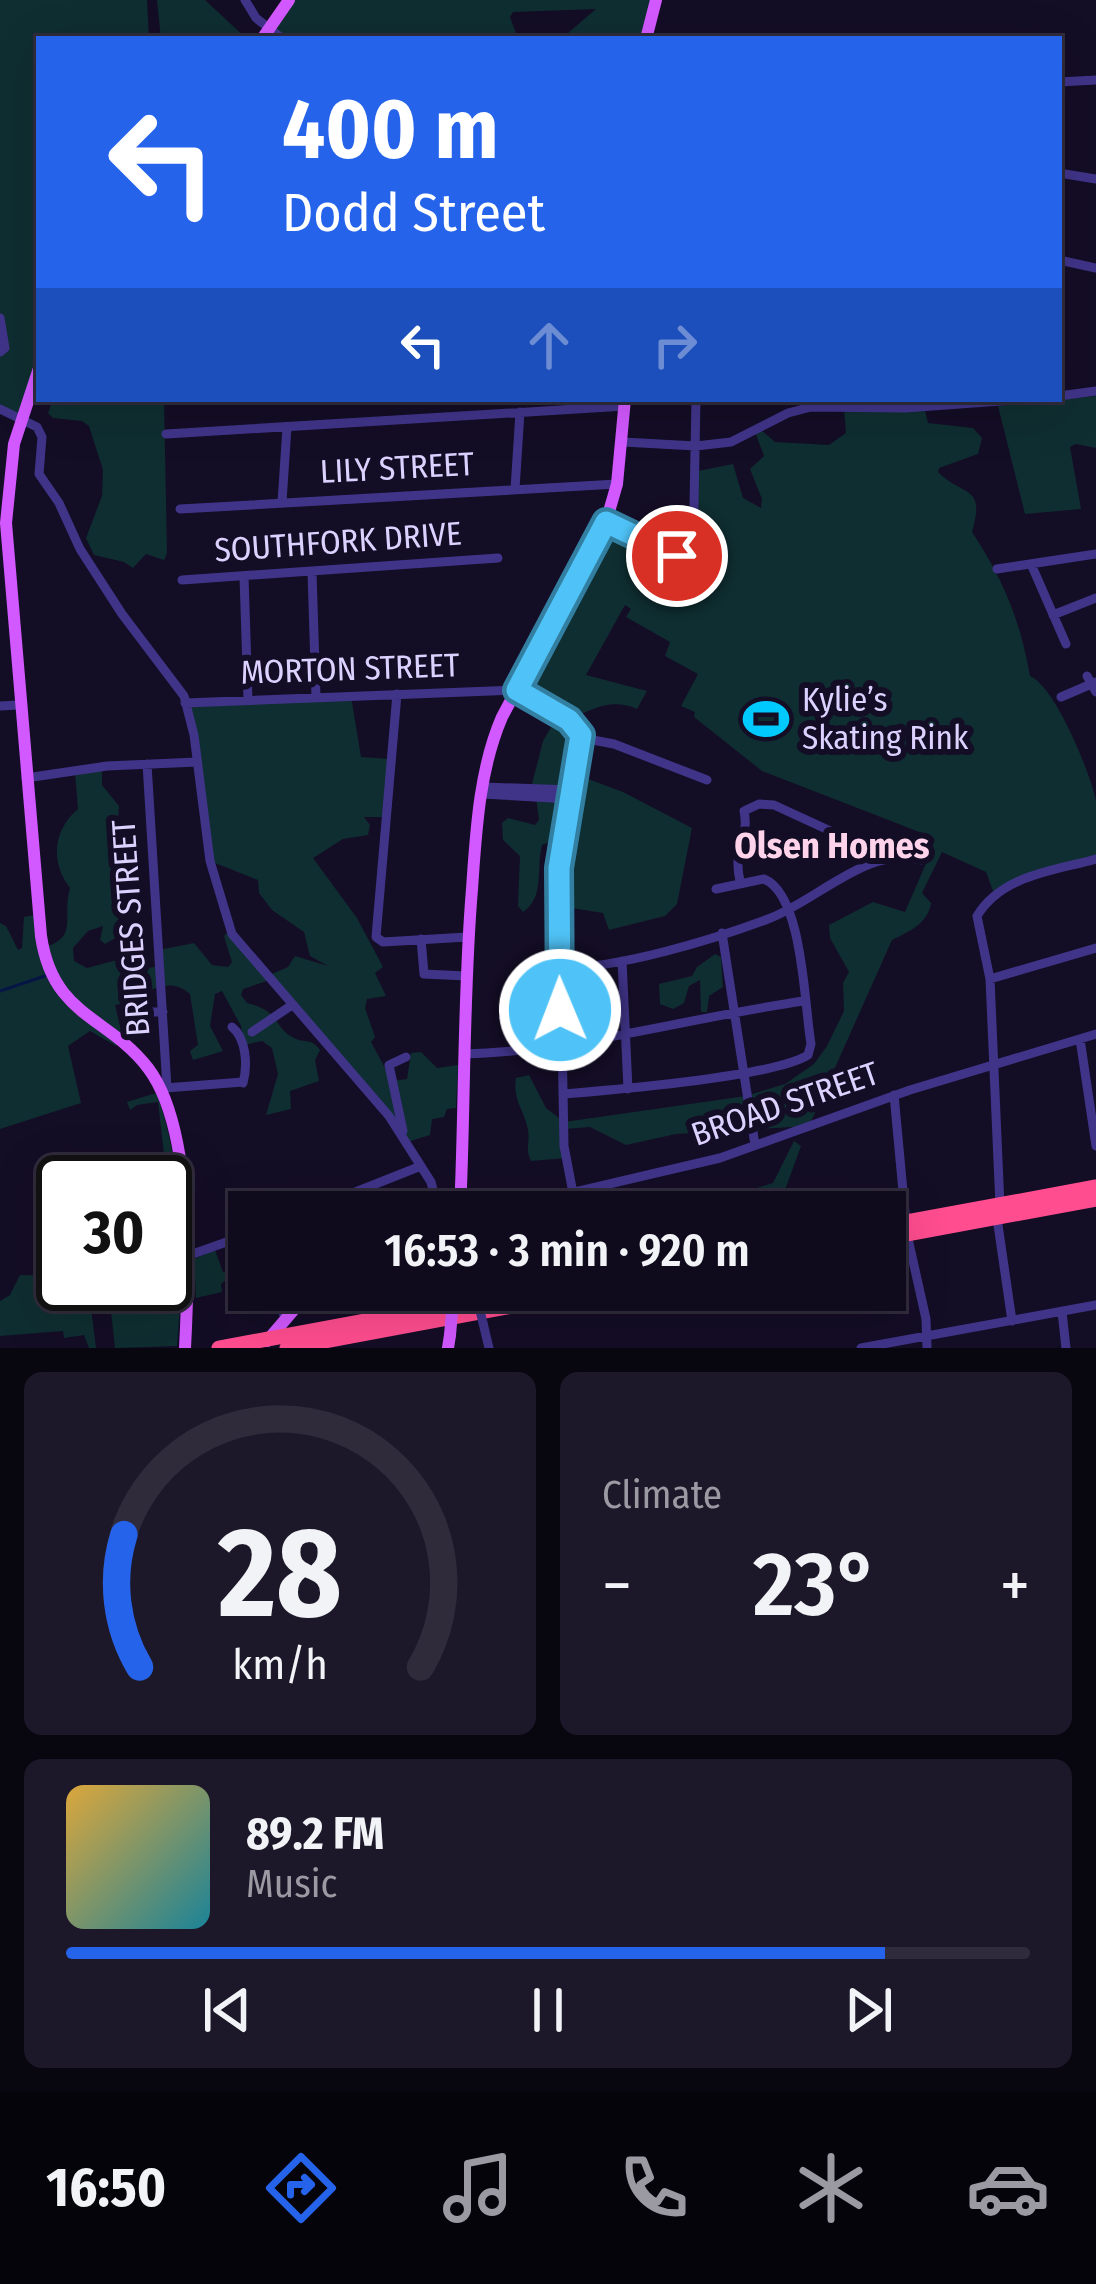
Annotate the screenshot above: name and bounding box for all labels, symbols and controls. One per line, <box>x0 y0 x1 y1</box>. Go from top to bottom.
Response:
text: 400 m <box>282 79 498 180</box>
icon: left <box>84 84 240 240</box>
text: Dodd Street <box>282 181 545 245</box>
icon: left <box>390 312 456 378</box>
icon: ahead <box>516 312 582 378</box>
icon: right <box>642 312 708 378</box>
street label: LILY STREET <box>319 444 476 492</box>
pin <box>626 505 728 607</box>
street label: SOUTHFORK DRIVE <box>213 513 463 571</box>
icon: arrive <box>644 523 710 589</box>
street label: MORTON STREET <box>240 645 461 693</box>
place label: Kylie’s Skating Rink <box>802 680 969 758</box>
sports icon: Kylie’s Skating Rink <box>741 694 791 744</box>
street label: BRIDGES STREET <box>103 818 159 1038</box>
district label: Olsen Homes <box>734 824 930 868</box>
position arrow <box>497 947 623 1073</box>
street label: BROAD STREET <box>686 1053 885 1155</box>
speed limit sign: 30 <box>36 1155 192 1311</box>
text: 16:53 · 3 min · 920 m <box>384 1224 750 1278</box>
text: Climate <box>602 1472 722 1518</box>
text: 28 <box>217 1499 342 1649</box>
text: 23° <box>753 1531 879 1639</box>
text: − <box>602 1546 632 1625</box>
text: + <box>1000 1546 1030 1625</box>
text: km/h <box>232 1638 328 1689</box>
text: 89.2 FM <box>246 1807 384 1861</box>
text: Music <box>246 1861 337 1907</box>
icon: previous <box>194 1977 260 2043</box>
icon: pause <box>515 1977 581 2043</box>
icon: next <box>836 1977 902 2043</box>
icon: directions <box>259 2146 343 2230</box>
icon: music <box>436 2146 520 2230</box>
icon: phone <box>612 2146 696 2230</box>
icon: climate <box>789 2146 873 2230</box>
icon: car <box>966 2146 1050 2230</box>
text: 16:50 <box>46 2156 166 2220</box>

